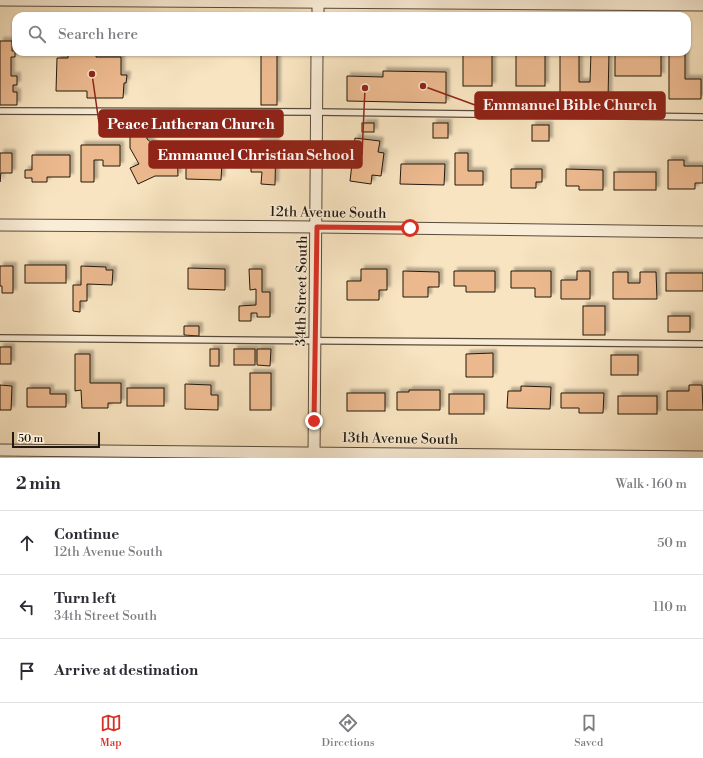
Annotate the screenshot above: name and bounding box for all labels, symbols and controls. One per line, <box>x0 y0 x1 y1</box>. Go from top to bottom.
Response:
search box <box>12 12 691 56</box>
icon: search <box>26 23 48 45</box>
text: Search here <box>58 25 138 44</box>
callout: Emmanuel Bible Church <box>475 92 665 119</box>
text: Emmanuel Bible Church <box>483 96 658 115</box>
callout: Peace Lutheran Church <box>99 110 283 137</box>
text: Peace Lutheran Church <box>107 115 275 134</box>
callout: Emmanuel Christian School <box>149 141 362 168</box>
text: Emmanuel Christian School <box>158 146 354 165</box>
street label: 12th Avenue South <box>269 203 387 223</box>
route start <box>401 219 419 237</box>
street label: 34th Street South <box>292 235 312 347</box>
route end <box>305 412 323 430</box>
street label: 13th Avenue South <box>342 429 459 449</box>
scale bar <box>12 430 100 449</box>
text: 50 m <box>18 432 43 446</box>
text: 2 min <box>16 473 61 495</box>
text: Walk · 160 m <box>616 476 687 492</box>
text: Continue <box>54 525 119 544</box>
icon: ahead <box>16 532 38 554</box>
text: 50 m <box>657 535 687 551</box>
text: 12th Avenue South <box>54 544 163 560</box>
text: Turn left <box>54 589 116 608</box>
icon: left <box>16 596 38 618</box>
text: 110 m <box>653 599 687 615</box>
text: 34th Street South <box>54 608 157 624</box>
icon: arrive <box>16 660 38 682</box>
text: Arrive at destination <box>54 661 198 680</box>
tab: Map <box>100 712 122 750</box>
tab: Directions <box>322 712 375 750</box>
tab: Saved <box>574 712 603 750</box>

